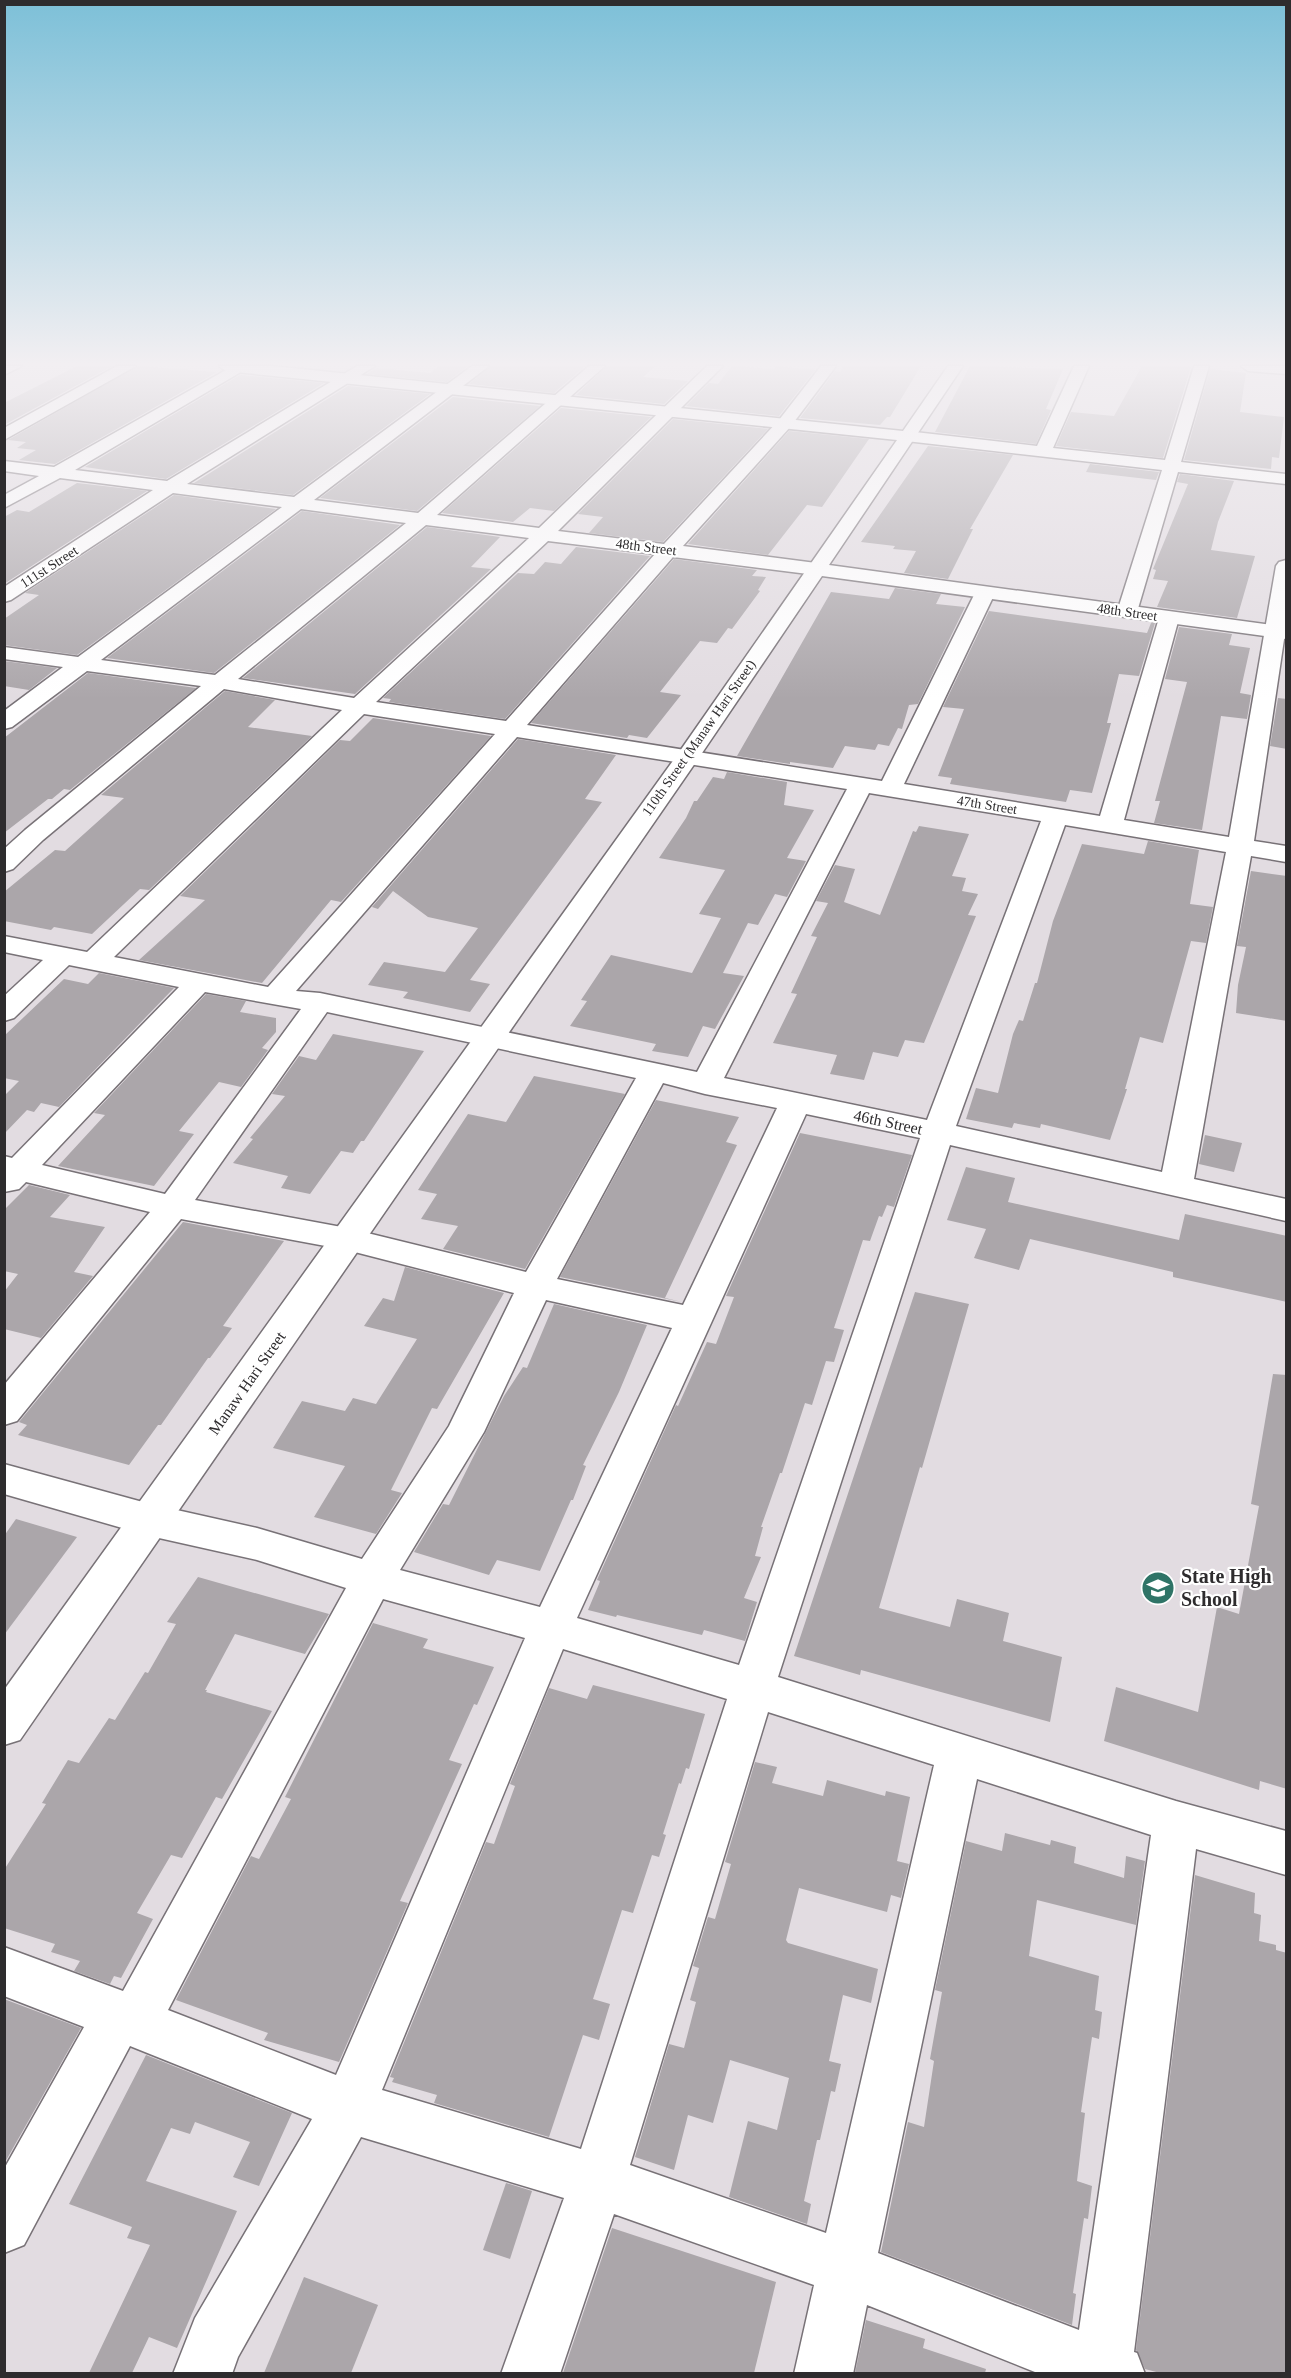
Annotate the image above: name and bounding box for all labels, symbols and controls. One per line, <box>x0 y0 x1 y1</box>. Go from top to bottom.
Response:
street label: 48th Street <box>615 536 677 558</box>
street label: 111st Street <box>17 543 81 591</box>
street label: 48th Street <box>1096 600 1158 624</box>
street label: 110th Street (Manaw Hari Street) <box>639 657 760 819</box>
street label: 47th Street <box>956 793 1018 817</box>
street label: 46th Street <box>852 1106 924 1138</box>
street label: Manaw Hari Street <box>205 1328 289 1438</box>
place label: State High School <box>1181 1565 1272 1610</box>
school or university icon: State High School <box>1140 1570 1176 1606</box>

